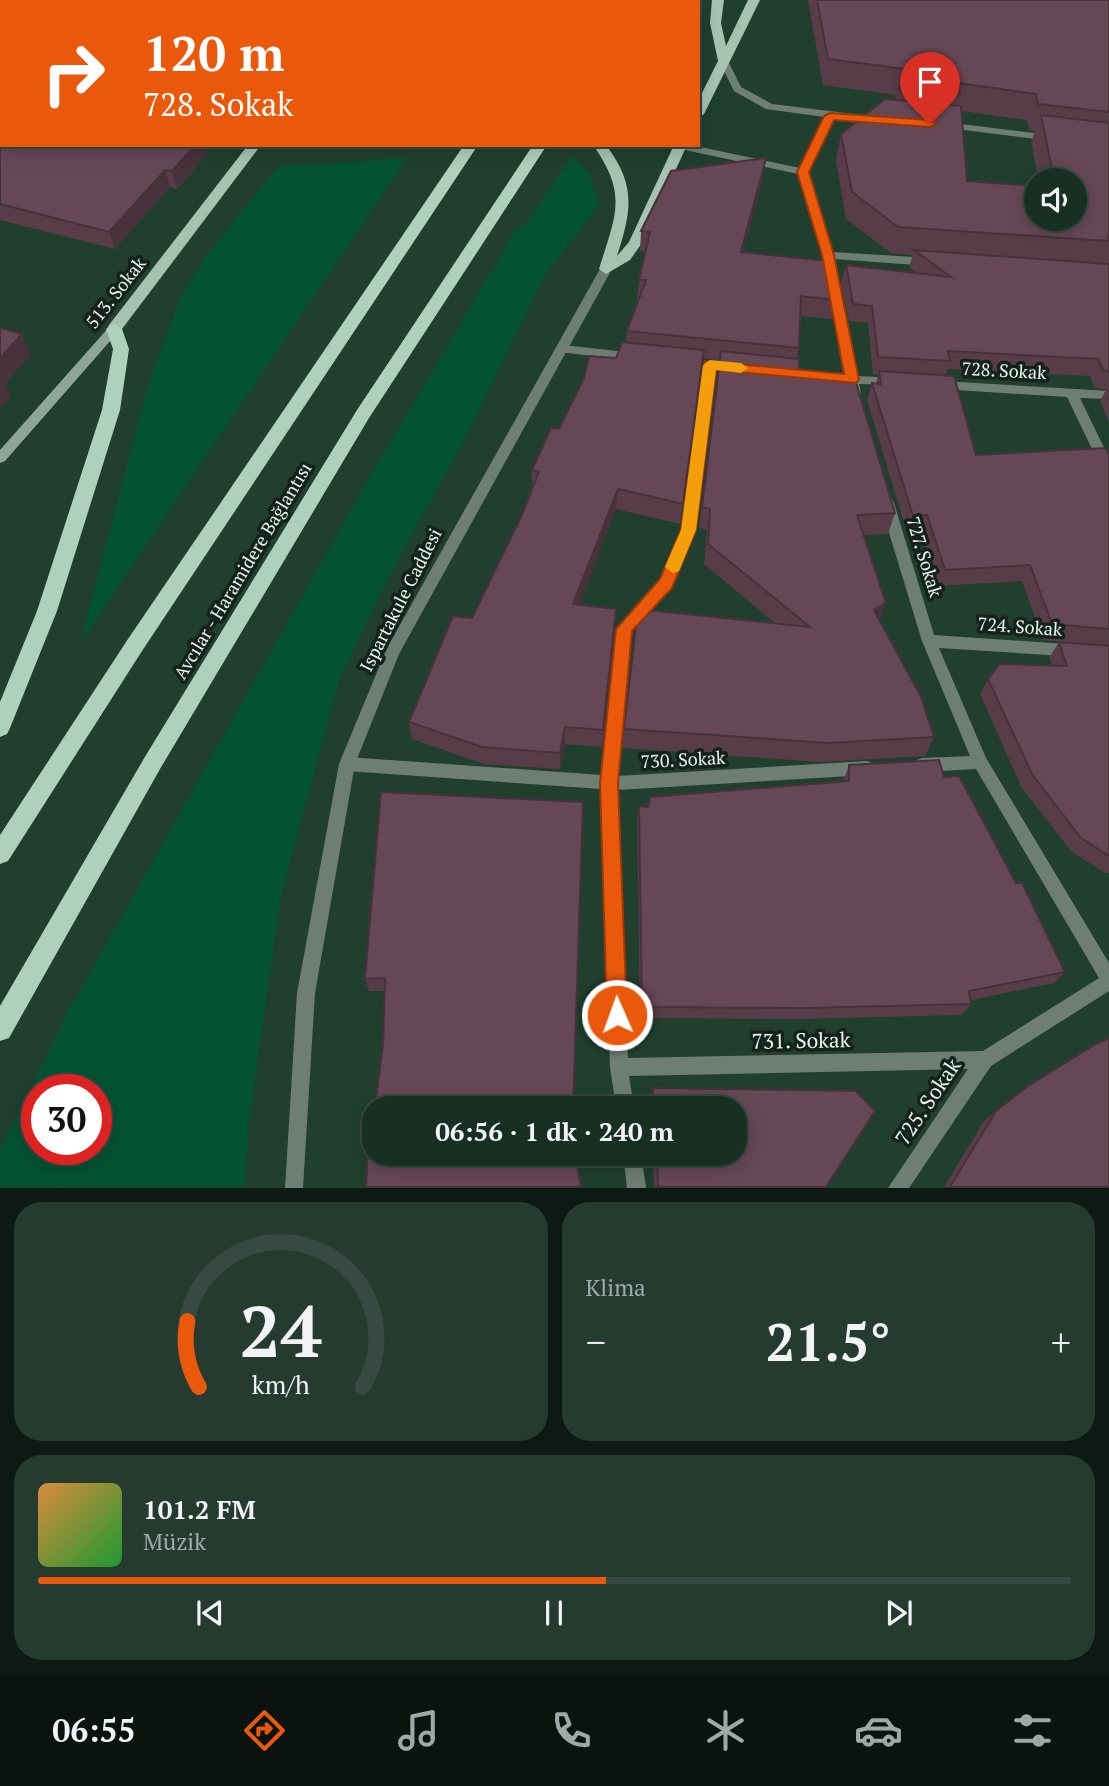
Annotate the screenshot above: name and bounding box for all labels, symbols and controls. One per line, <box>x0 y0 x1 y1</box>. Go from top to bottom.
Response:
text: 120 m <box>143 20 285 85</box>
icon: right <box>28 28 119 119</box>
pin <box>900 52 960 124</box>
icon: arrive <box>911 63 949 101</box>
text: 728. Sokak <box>143 83 294 125</box>
map controls <box>1024 168 1087 231</box>
button: sound <box>1024 168 1087 231</box>
street label: 513. Sokak <box>80 251 151 333</box>
street label: 728. Sokak <box>961 356 1048 384</box>
street label: Avcılar - Haramidere Bağlantısı <box>168 458 316 683</box>
street label: 727. Sokak <box>901 514 949 601</box>
street label: Ispartakule Caddesi <box>354 524 447 675</box>
street label: 724. Sokak <box>977 611 1064 641</box>
street label: 730. Sokak <box>640 745 727 773</box>
position arrow <box>580 978 654 1052</box>
street label: 731. Sokak <box>751 1025 851 1055</box>
street label: 725. Sokak <box>888 1053 967 1150</box>
speed limit sign: 30 <box>21 1074 112 1165</box>
text: 06:56 · 1 dk · 240 m <box>435 1114 674 1148</box>
text: Klima <box>586 1272 646 1303</box>
text: 24 <box>240 1282 322 1379</box>
text: 21.5° <box>766 1307 891 1376</box>
text: − <box>586 1317 606 1367</box>
text: + <box>1051 1317 1071 1367</box>
text: km/h <box>252 1368 310 1401</box>
text: 101.2 FM <box>143 1492 256 1526</box>
text: Müzik <box>143 1526 206 1557</box>
icon: previous <box>191 1594 229 1632</box>
icon: pause <box>535 1594 573 1632</box>
icon: next <box>880 1594 918 1632</box>
icon: directions <box>240 1706 289 1755</box>
icon: music <box>394 1706 443 1755</box>
icon: phone <box>547 1706 596 1755</box>
icon: climate <box>701 1706 750 1755</box>
icon: car <box>854 1706 903 1755</box>
icon: filters <box>1008 1706 1057 1755</box>
text: 06:55 <box>52 1709 136 1751</box>

